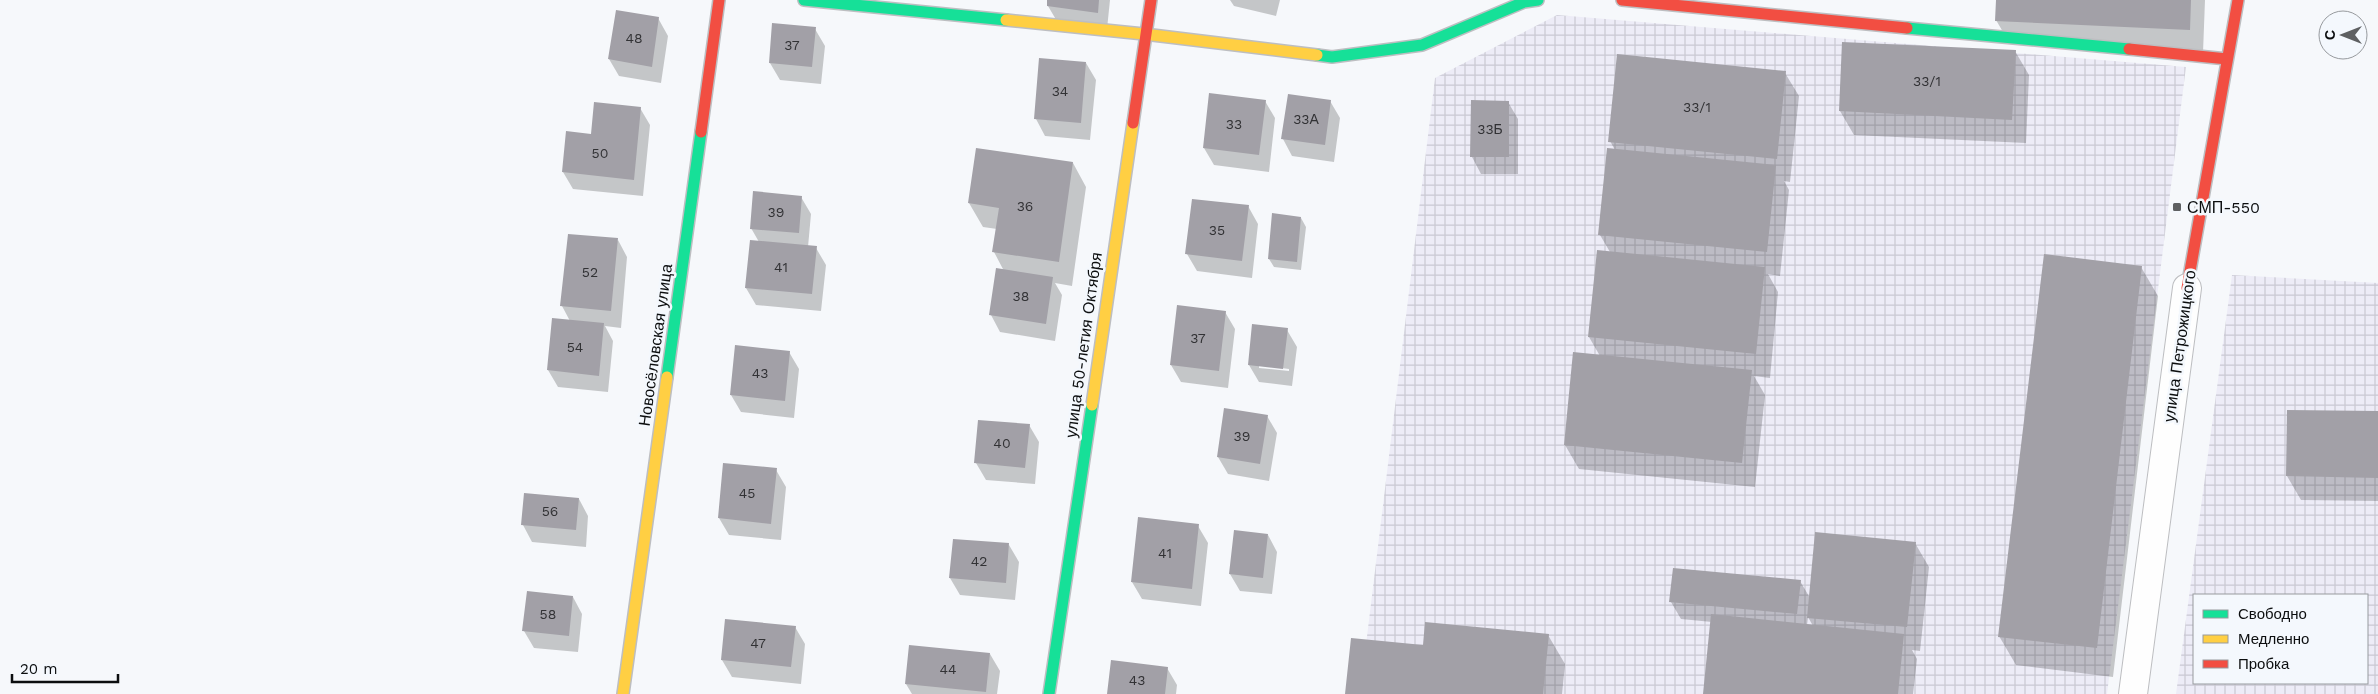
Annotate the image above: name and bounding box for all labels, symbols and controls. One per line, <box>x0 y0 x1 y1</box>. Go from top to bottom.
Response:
north arrow <box>2318 10 2368 60</box>
house number: 48 <box>625 30 643 46</box>
text: С <box>2322 30 2338 40</box>
house number: 37 <box>784 37 800 53</box>
house number: 33/1 <box>1913 73 1941 89</box>
house number: 34 <box>1052 83 1068 99</box>
house number: 33/1 <box>1683 99 1711 115</box>
house number: 33А <box>1293 111 1319 127</box>
house number: 33 <box>1226 116 1242 132</box>
house number: 33Б <box>1477 121 1503 137</box>
house number: 50 <box>592 145 608 161</box>
house number: 36 <box>1017 198 1033 214</box>
place label: СМП-550 <box>2187 198 2260 217</box>
marker: СМП-550 <box>2171 201 2183 213</box>
house number: 39 <box>768 204 784 220</box>
house number: 35 <box>1209 222 1225 238</box>
street label: улица 50-летия Октября <box>1061 251 1106 439</box>
house number: 41 <box>774 259 788 275</box>
street label: Новосёловская улица <box>635 263 676 427</box>
house number: 52 <box>582 264 598 280</box>
street label: улица Петрожицкого <box>2159 269 2200 423</box>
house number: 38 <box>1013 288 1029 304</box>
house number: 37 <box>1190 330 1206 346</box>
house number: 54 <box>567 339 583 355</box>
house number: 43 <box>752 365 768 381</box>
house number: 39 <box>1234 428 1250 444</box>
house number: 40 <box>993 435 1011 451</box>
house number: 45 <box>739 485 755 501</box>
house number: 56 <box>542 503 558 519</box>
house number: 41 <box>1158 545 1172 561</box>
house number: 42 <box>971 553 987 569</box>
legend <box>2193 594 2368 684</box>
text: Свободно <box>2238 605 2307 623</box>
house number: 58 <box>540 606 556 622</box>
text: Медленно <box>2238 630 2309 648</box>
house number: 47 <box>750 635 766 651</box>
scale bar <box>12 652 119 684</box>
text: Пробка <box>2238 655 2290 673</box>
text: 20 m <box>20 660 58 678</box>
house number: 44 <box>939 661 957 677</box>
house number: 43 <box>1129 672 1145 688</box>

